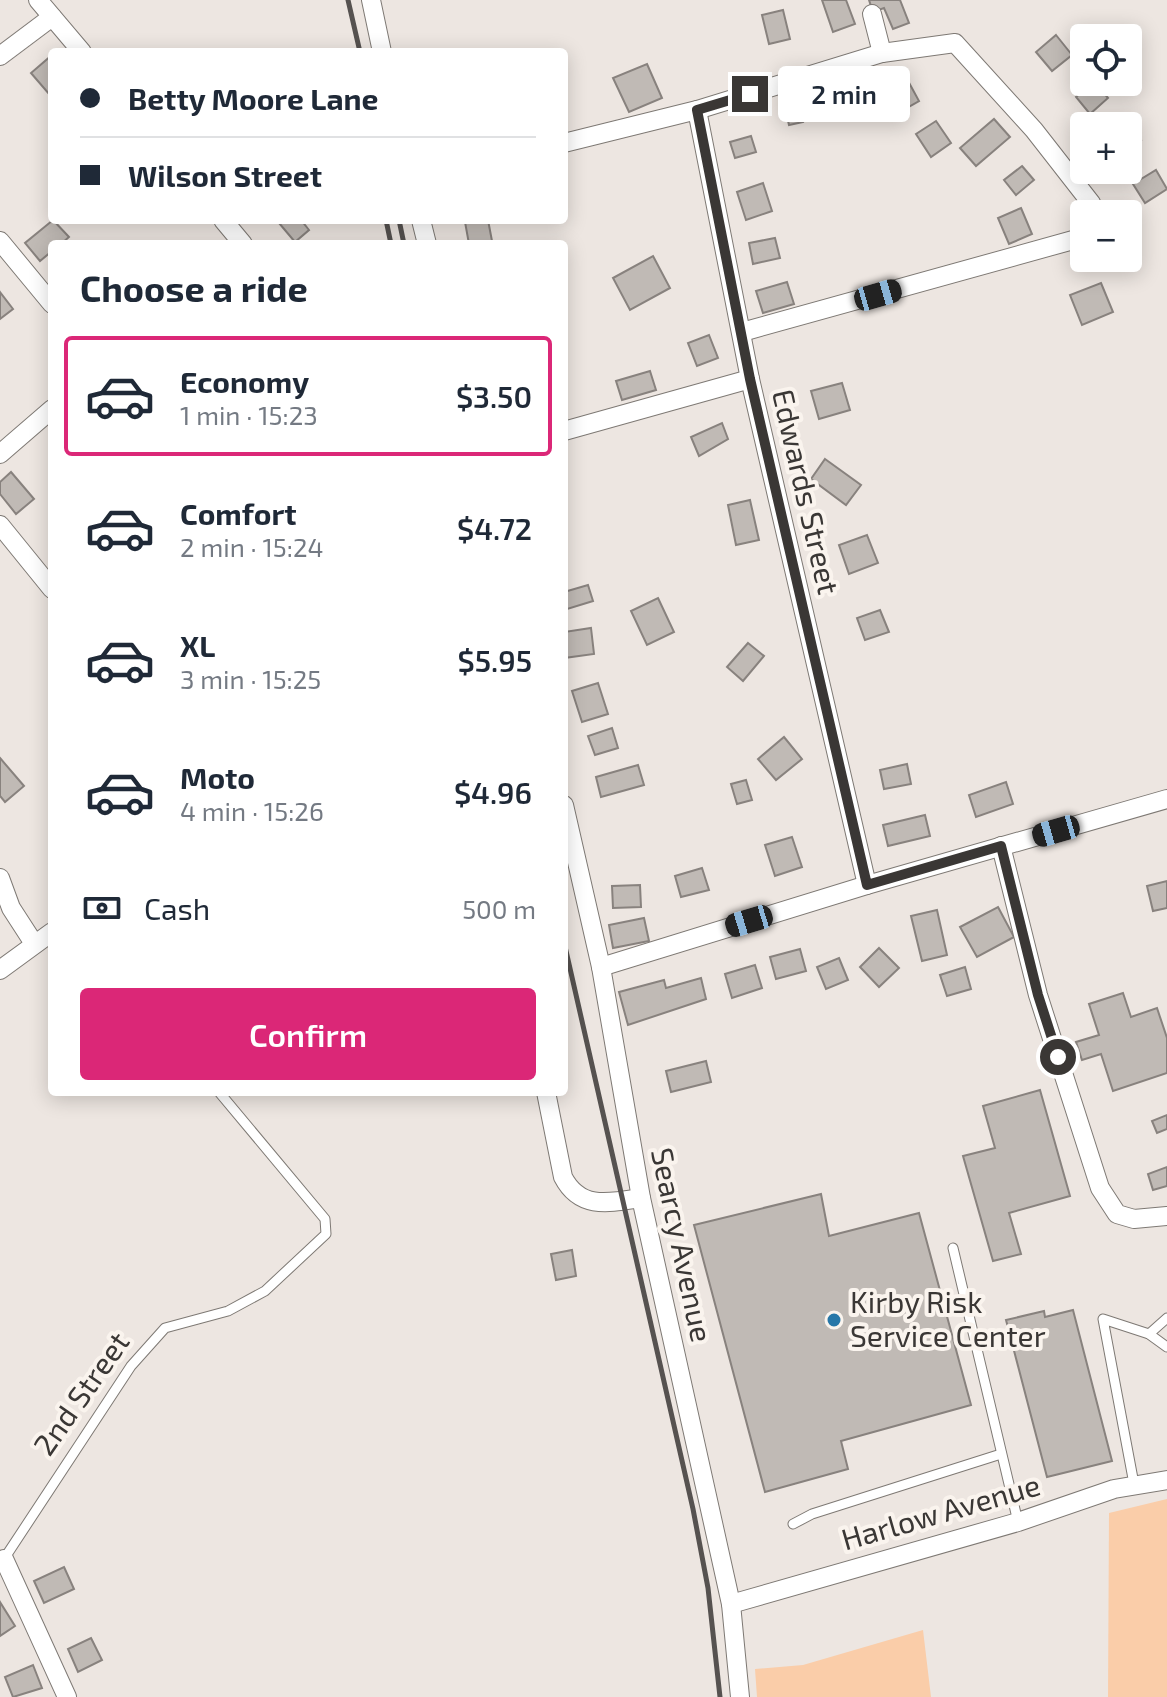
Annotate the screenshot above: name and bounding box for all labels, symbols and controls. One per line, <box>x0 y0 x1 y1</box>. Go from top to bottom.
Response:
map controls <box>1070 24 1142 272</box>
button: locate <box>1070 24 1142 96</box>
callout: 2 min <box>778 66 910 122</box>
route end <box>732 76 768 112</box>
text: 2 min <box>811 78 877 109</box>
text: Betty Moore Lane <box>128 80 378 116</box>
button: + <box>1070 112 1142 184</box>
text: Wilson Street <box>128 157 322 193</box>
button: − <box>1070 200 1142 272</box>
text: Choose a ride <box>80 266 308 309</box>
car <box>852 277 904 313</box>
icon: car <box>84 360 156 432</box>
text: Economy <box>180 363 309 399</box>
text: $3.50 <box>456 378 532 414</box>
street label: Edwards Street <box>766 386 848 598</box>
text: 1 min · 15:23 <box>180 399 318 430</box>
icon: car <box>84 492 156 564</box>
text: Comfort <box>180 495 297 531</box>
text: $4.72 <box>457 510 532 546</box>
text: 2 min · 15:24 <box>180 531 324 562</box>
icon: car <box>84 624 156 696</box>
text: XL <box>180 627 215 663</box>
text: $5.95 <box>458 642 532 678</box>
text: 3 min · 15:25 <box>180 663 321 694</box>
icon: car <box>84 756 156 828</box>
text: Moto <box>180 759 255 795</box>
text: $4.96 <box>454 774 532 810</box>
text: 4 min · 15:26 <box>180 795 324 826</box>
car <box>1030 813 1082 849</box>
icon: cash <box>80 886 124 930</box>
text: Cash <box>144 890 210 926</box>
text: 500 m <box>462 893 536 924</box>
car <box>723 903 775 939</box>
button: Confirm <box>80 988 536 1080</box>
route start <box>1040 1039 1076 1075</box>
street label: Searcy Avenue <box>645 1144 721 1345</box>
place label: Kirby Risk Service Center <box>850 1283 1046 1353</box>
marker: Kirby Risk Service Center <box>825 1311 843 1329</box>
street label: 2nd Street <box>25 1325 136 1461</box>
street label: Harlow Avenue <box>837 1466 1044 1557</box>

